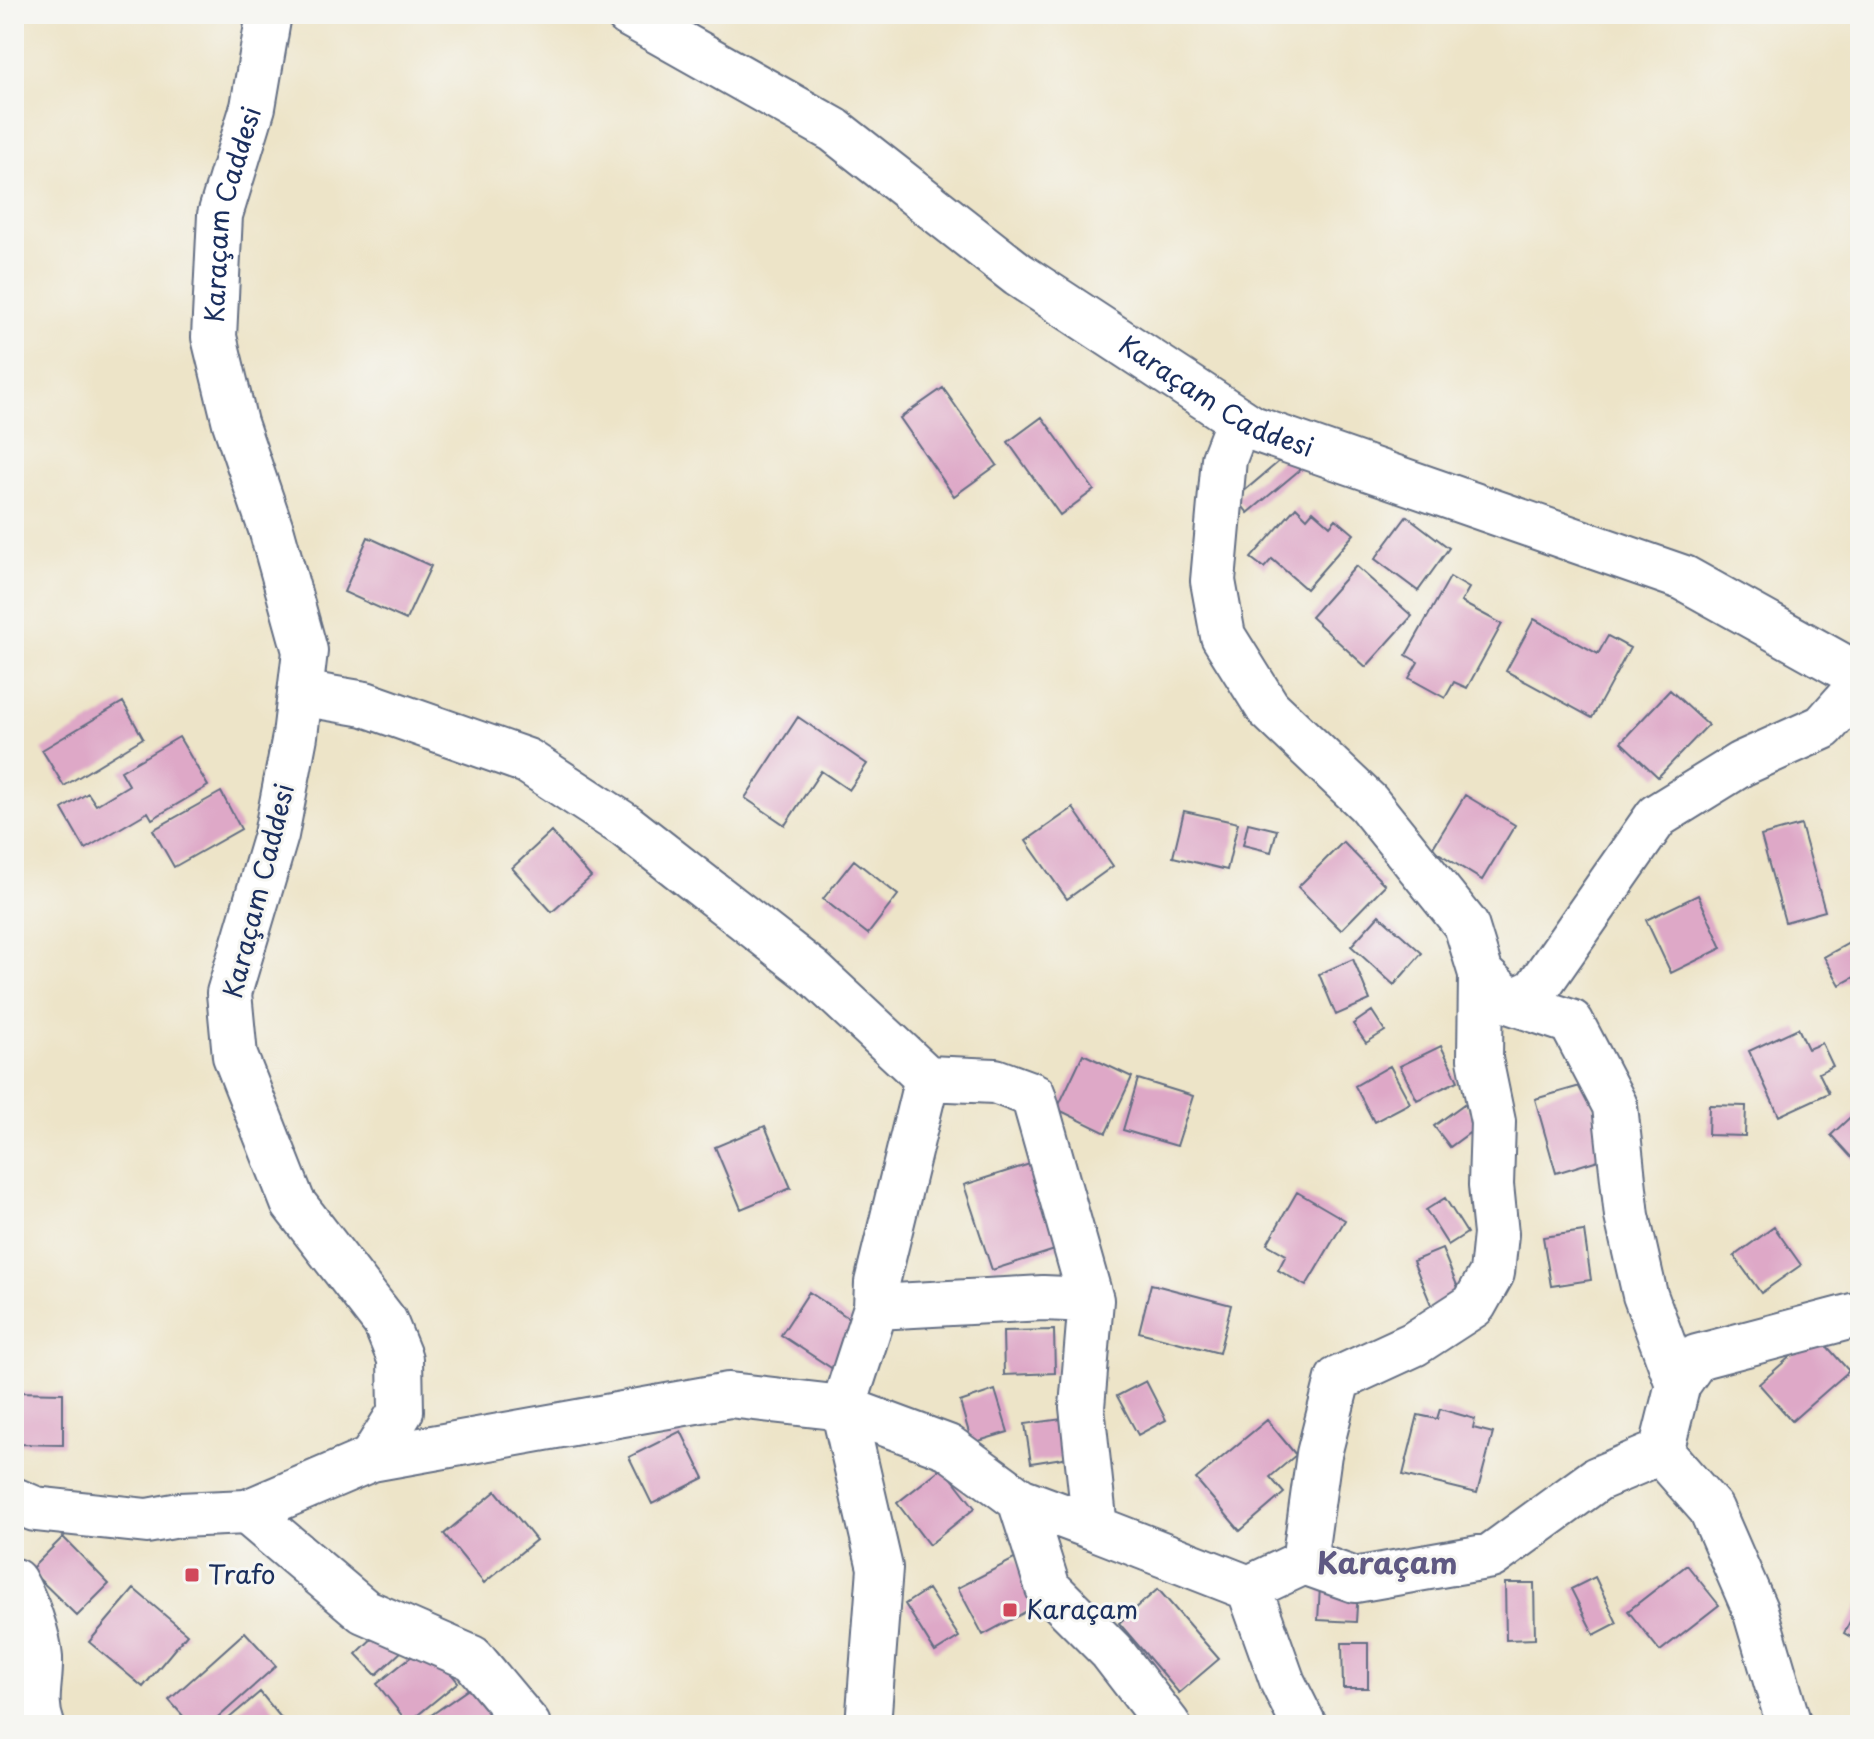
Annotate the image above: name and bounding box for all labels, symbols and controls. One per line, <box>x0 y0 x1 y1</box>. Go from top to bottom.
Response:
street label: Karaçam Caddesi <box>194 101 270 324</box>
street label: Karaçam Caddesi <box>1111 325 1319 466</box>
street label: Karaçam Caddesi <box>212 779 303 1002</box>
district label: Karaçam <box>1316 1539 1458 1584</box>
place label: Trafo <box>208 1554 276 1593</box>
marker: Trafo <box>183 1566 201 1584</box>
place label: Karaçam <box>1026 1589 1138 1628</box>
marker: Karaçam <box>1001 1601 1019 1619</box>

